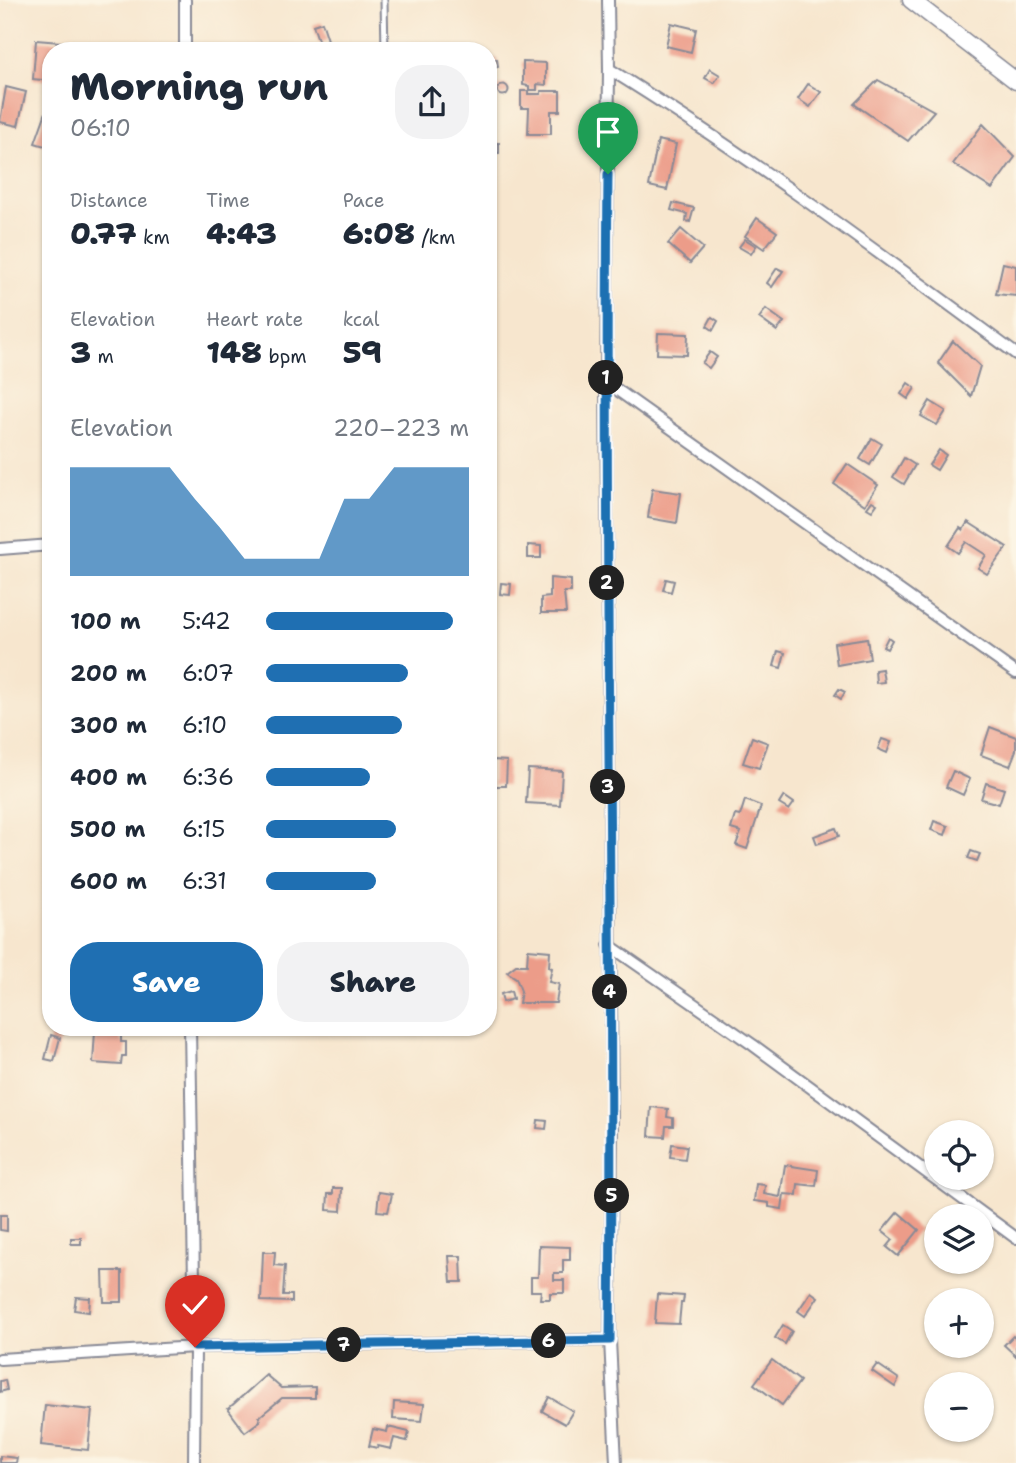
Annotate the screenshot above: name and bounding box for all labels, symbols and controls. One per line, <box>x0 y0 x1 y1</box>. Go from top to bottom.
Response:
text: Morning run <box>70 61 328 112</box>
button: share <box>395 65 469 139</box>
pin <box>578 102 638 174</box>
text: 06:10 <box>70 113 131 143</box>
icon: arrive <box>589 113 627 151</box>
text: Distance <box>70 188 148 213</box>
text: Time <box>206 188 250 213</box>
text: Pace <box>343 188 384 213</box>
text: 0.77 <box>70 213 137 254</box>
text: 4:43 <box>206 213 277 254</box>
text: 6:08 <box>343 213 415 254</box>
text: km <box>137 225 170 250</box>
text: /km <box>415 225 456 250</box>
text: Elevation <box>70 307 155 332</box>
text: Heart rate <box>206 307 303 332</box>
text: kcal <box>343 307 380 332</box>
text: 3 <box>70 332 91 373</box>
text: 148 <box>206 332 262 373</box>
text: 59 <box>343 332 382 373</box>
text: m <box>91 344 114 369</box>
text: bpm <box>262 344 307 369</box>
pin: 1 <box>588 360 624 396</box>
text: 1 <box>601 365 610 390</box>
text: Elevation <box>70 413 173 443</box>
text: 220–223 m <box>333 413 469 443</box>
pin: 2 <box>590 566 624 600</box>
text: 2 <box>600 570 613 595</box>
text: 100 m <box>70 606 141 636</box>
text: 5:42 <box>182 606 231 636</box>
text: 200 m <box>70 658 147 688</box>
text: 6:07 <box>182 658 234 688</box>
text: 300 m <box>70 710 147 740</box>
text: 6:10 <box>182 710 227 740</box>
text: 400 m <box>70 762 147 792</box>
text: 6:36 <box>182 762 234 792</box>
pin: 3 <box>590 770 626 804</box>
text: 3 <box>601 774 614 799</box>
text: 500 m <box>70 814 145 844</box>
text: 6:15 <box>182 814 225 844</box>
text: 600 m <box>70 866 147 896</box>
text: 6:31 <box>182 866 227 896</box>
button: Save <box>70 942 263 1022</box>
button: Share <box>277 942 469 1022</box>
pin: 4 <box>592 974 628 1010</box>
text: 4 <box>603 979 616 1004</box>
map controls <box>924 1120 994 1442</box>
button: locate <box>924 1120 994 1190</box>
pin: 5 <box>594 1178 630 1214</box>
text: 5 <box>606 1183 617 1208</box>
button: layers <box>924 1204 994 1274</box>
pin <box>165 1275 225 1347</box>
icon: check <box>176 1286 214 1324</box>
button: + <box>924 1288 994 1358</box>
pin: 6 <box>532 1324 566 1358</box>
pin: 7 <box>326 1328 362 1362</box>
text: 6 <box>542 1328 555 1353</box>
text: 7 <box>337 1332 350 1357</box>
button: − <box>924 1372 994 1442</box>

